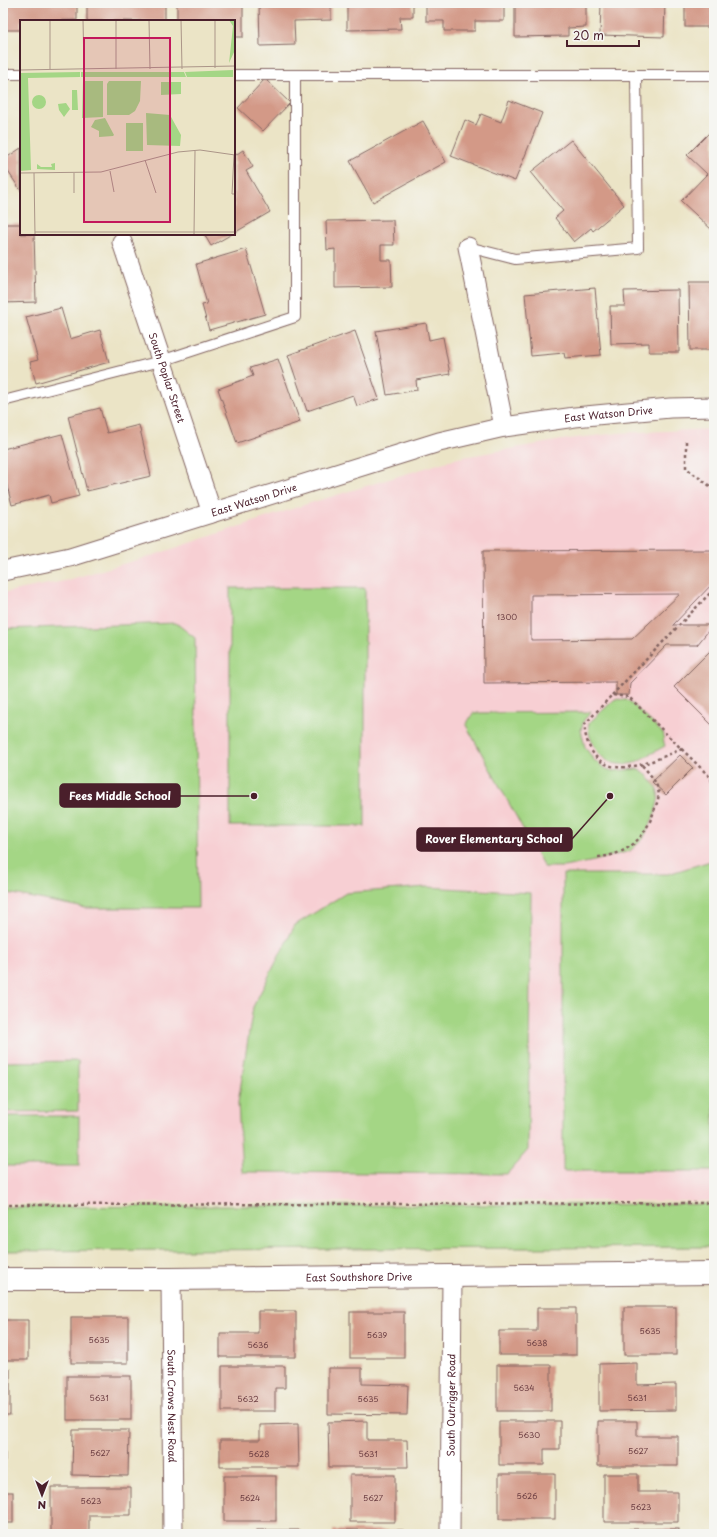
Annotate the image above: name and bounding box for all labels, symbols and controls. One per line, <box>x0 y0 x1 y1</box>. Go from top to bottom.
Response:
inset map <box>20 20 235 235</box>
scale bar <box>567 22 639 48</box>
text: 20 m <box>573 26 604 44</box>
street label: South Poplar Street <box>146 331 189 425</box>
street label: East Watson Drive <box>563 402 653 425</box>
street label: East Watson Drive <box>209 479 298 520</box>
house number: 1300 <box>497 611 517 623</box>
callout: Fees Middle School <box>60 784 180 807</box>
text: Fees Middle School <box>69 787 171 804</box>
callout: Rover Elementary School <box>417 828 572 851</box>
text: Rover Elementary School <box>425 830 563 847</box>
street label: East Southshore Drive <box>306 1268 412 1285</box>
house number: 5635 <box>640 1325 660 1337</box>
house number: 5639 <box>367 1329 388 1341</box>
house number: 5635 <box>89 1334 109 1346</box>
house number: 5638 <box>526 1337 548 1349</box>
house number: 5636 <box>247 1339 269 1351</box>
street label: South Crows Nest Road <box>165 1349 180 1463</box>
street label: South Outrigger Road <box>443 1353 458 1456</box>
house number: 5634 <box>513 1382 535 1394</box>
house number: 5631 <box>89 1392 109 1404</box>
house number: 5631 <box>627 1392 647 1404</box>
house number: 5632 <box>237 1393 259 1405</box>
house number: 5635 <box>358 1393 378 1405</box>
house number: 5630 <box>518 1429 540 1441</box>
house number: 5627 <box>628 1445 648 1457</box>
house number: 5627 <box>90 1447 110 1459</box>
house number: 5628 <box>249 1448 269 1460</box>
house number: 5631 <box>358 1448 378 1460</box>
north arrow <box>22 1475 62 1515</box>
house number: 5626 <box>517 1490 537 1502</box>
house number: 5624 <box>240 1492 260 1504</box>
house number: 5627 <box>363 1492 383 1504</box>
house number: 5623 <box>81 1495 101 1507</box>
text: N <box>37 1497 46 1514</box>
house number: 5623 <box>631 1501 651 1513</box>

